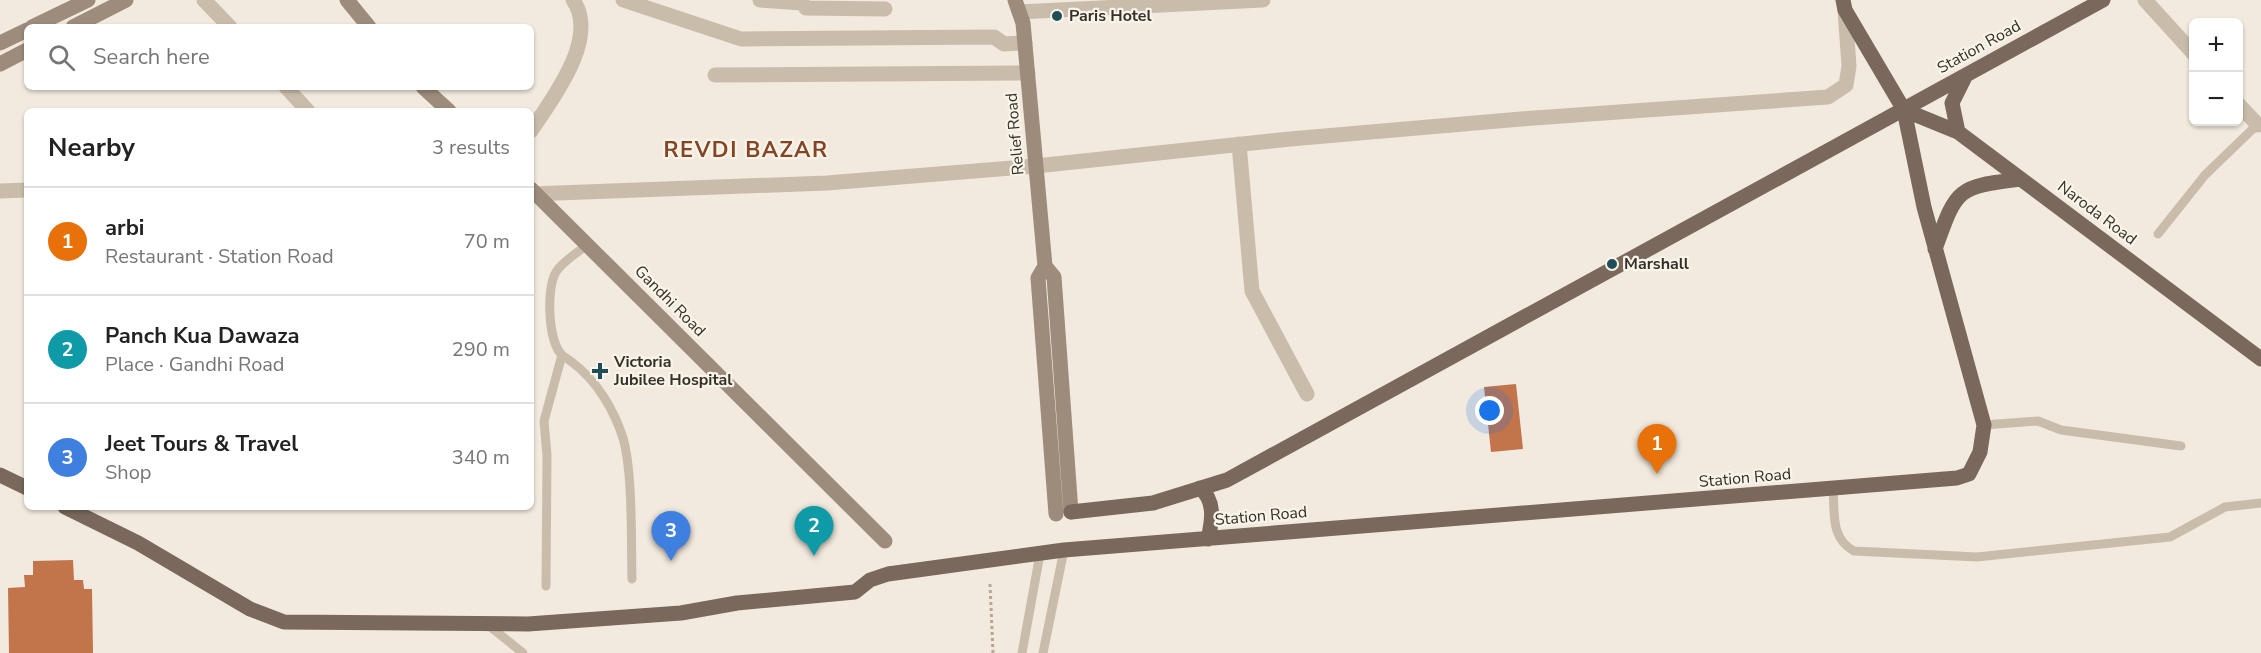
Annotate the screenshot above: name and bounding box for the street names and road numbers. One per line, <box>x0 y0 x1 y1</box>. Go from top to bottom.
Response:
street label: Station Road <box>1933 15 2025 79</box>
street label: Relief Road <box>1000 92 1030 176</box>
street label: Naroda Road <box>2053 176 2141 250</box>
street label: Gandhi Road <box>629 260 711 342</box>
street label: Station Road <box>1698 463 1792 493</box>
street label: Station Road <box>1214 501 1308 531</box>

